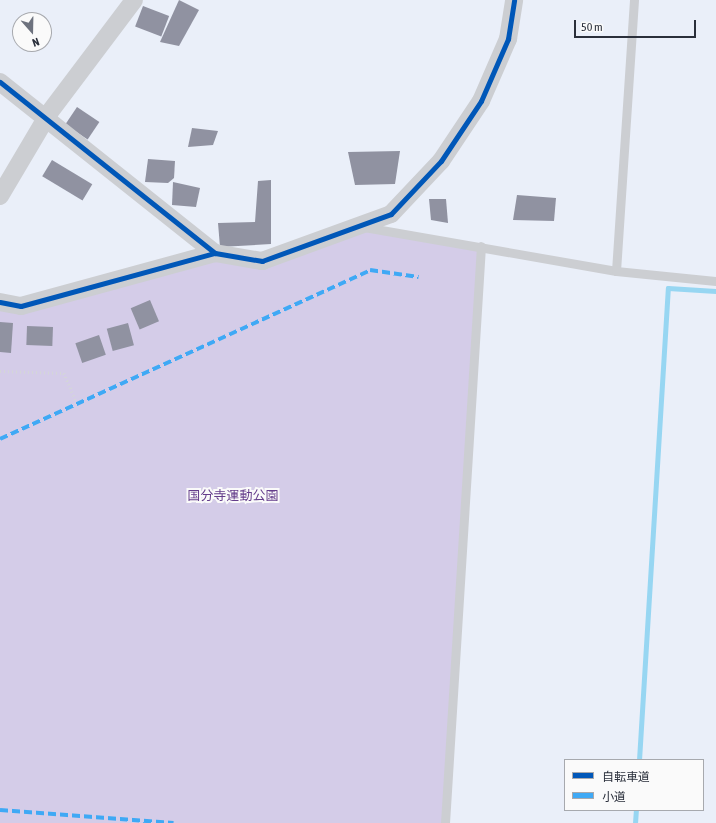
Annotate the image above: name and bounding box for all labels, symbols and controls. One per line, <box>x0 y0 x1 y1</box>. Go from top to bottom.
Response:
north arrow <box>12 12 52 52</box>
scale bar <box>576 12 698 38</box>
text: 50 m <box>581 20 603 34</box>
text: N <box>31 36 41 49</box>
park label: 国分寺運動公園 <box>188 488 278 504</box>
legend <box>564 759 704 811</box>
text: 自転車道 <box>602 770 650 784</box>
text: 小道 <box>602 790 626 804</box>

